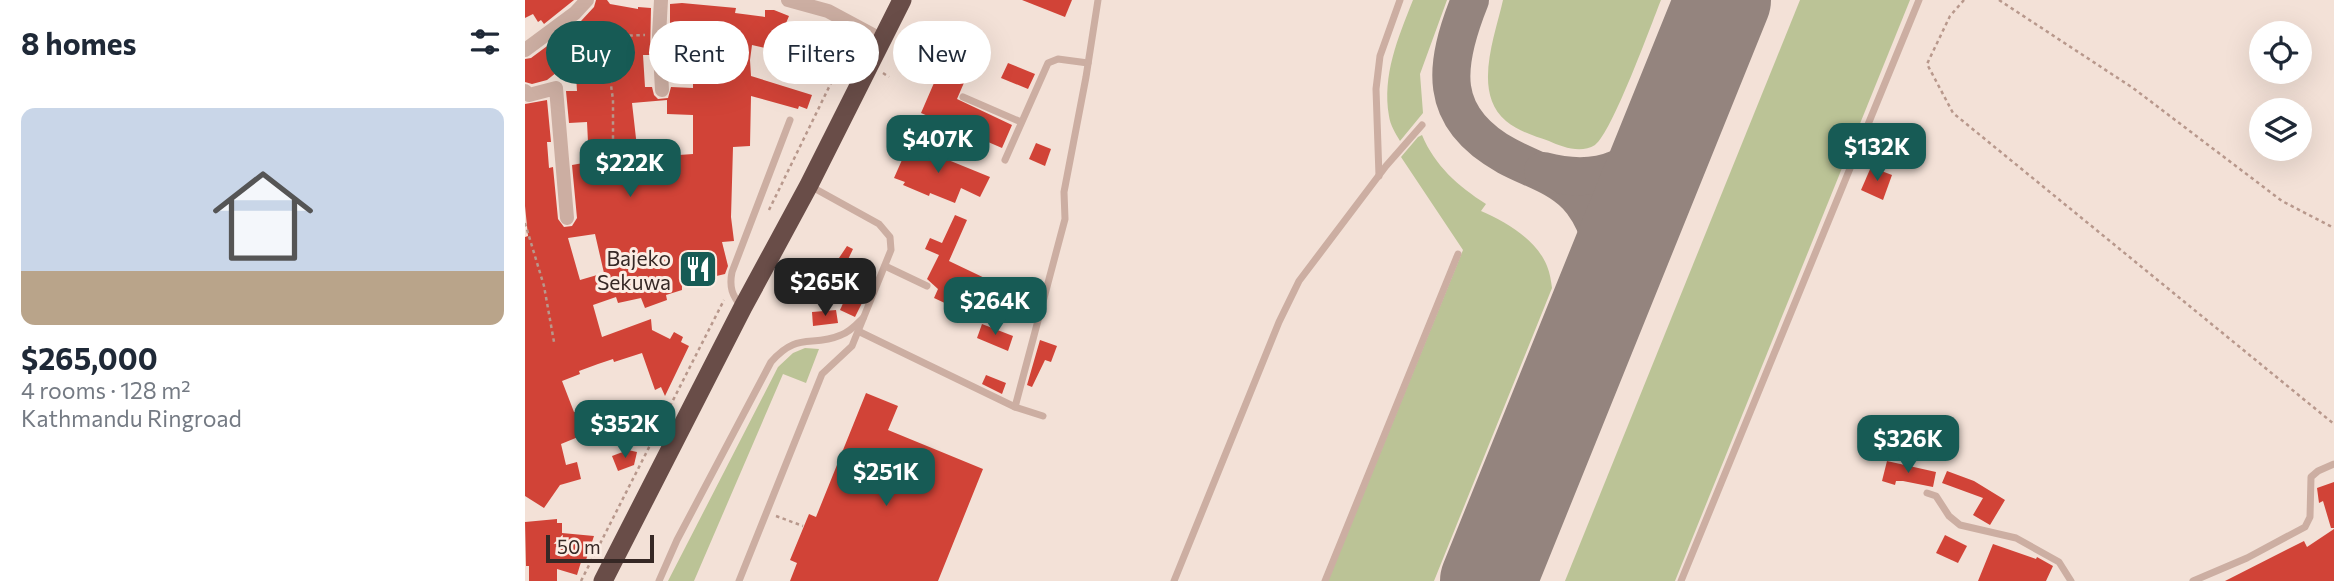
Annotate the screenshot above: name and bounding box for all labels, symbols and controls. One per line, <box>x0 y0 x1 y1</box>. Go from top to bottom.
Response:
chip: Buy <box>546 21 635 84</box>
chip: Rent <box>649 21 749 84</box>
chip: Filters <box>763 21 879 84</box>
chip: New <box>893 21 991 84</box>
map controls <box>2249 21 2312 161</box>
button: locate <box>2249 21 2312 84</box>
icon: filters <box>466 23 504 61</box>
text: 8 homes <box>21 24 137 61</box>
button: layers <box>2249 98 2312 161</box>
pin: $407K <box>889 116 987 175</box>
text: $407K <box>902 124 974 152</box>
pin: $132K <box>1828 124 1926 183</box>
text: $132K <box>1844 132 1910 160</box>
pin: $222K <box>581 140 679 199</box>
text: $222K <box>596 148 664 176</box>
icon: home <box>200 153 326 279</box>
place label: Bajeko Sekuwa <box>597 245 671 294</box>
restaurant icon: Bajeko Sekuwa <box>677 248 719 290</box>
pin: $265K <box>776 258 874 318</box>
text: $265K <box>790 267 860 295</box>
pin: $264K <box>946 278 1044 337</box>
text: $264K <box>960 286 1030 314</box>
text: $265,000 <box>21 339 158 376</box>
text: 4 rooms · 128 m² <box>21 376 190 404</box>
pin: $352K <box>576 400 674 460</box>
text: Kathmandu Ringroad <box>21 404 242 432</box>
text: $352K <box>590 409 660 437</box>
pin: $326K <box>1859 416 1957 475</box>
text: $326K <box>1873 424 1943 452</box>
pin: $251K <box>837 448 935 508</box>
text: $251K <box>853 457 919 485</box>
scale bar <box>546 532 655 564</box>
text: 50 m <box>557 535 601 558</box>

